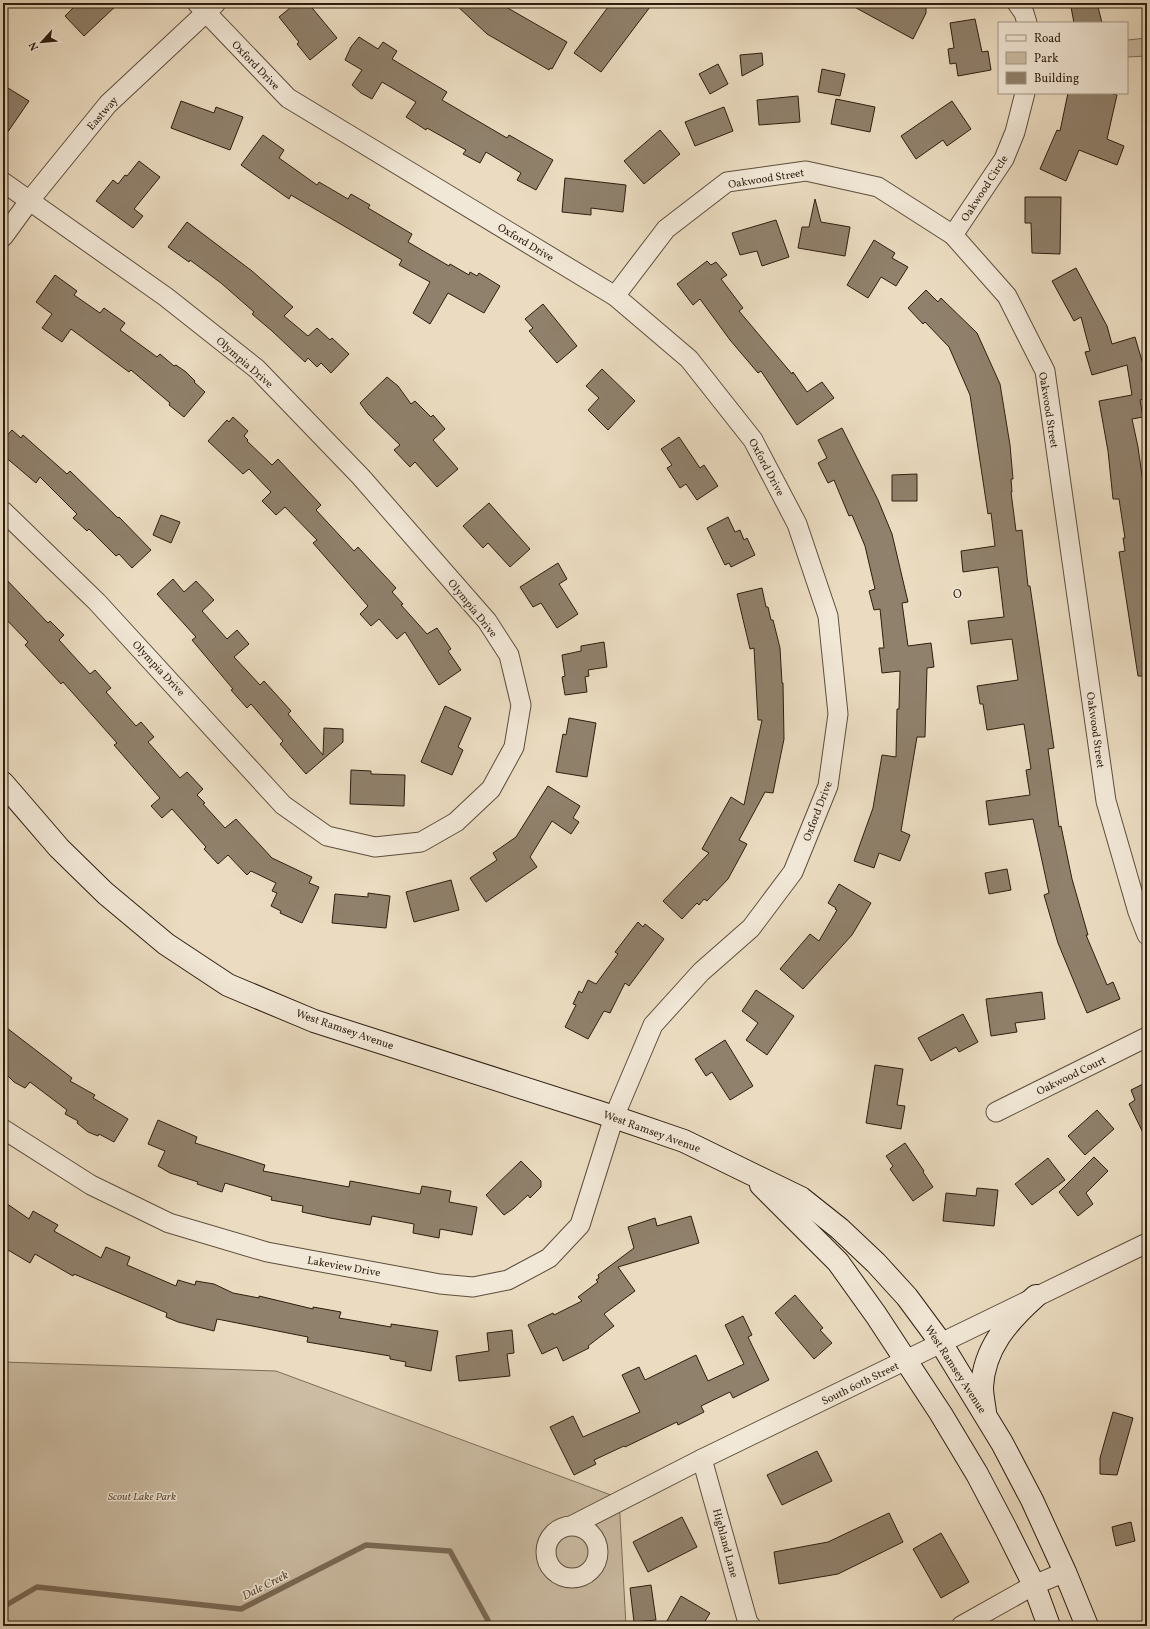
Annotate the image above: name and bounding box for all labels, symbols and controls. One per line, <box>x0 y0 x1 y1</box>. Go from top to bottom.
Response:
north arrow <box>22 22 62 62</box>
legend <box>998 22 1128 94</box>
text: Road <box>1034 31 1061 47</box>
street label: Oxford Drive <box>228 38 282 94</box>
text: N <box>26 39 43 53</box>
text: Park <box>1034 51 1059 67</box>
text: Building <box>1034 71 1079 87</box>
street label: Eastway <box>84 94 122 134</box>
street label: Oakwood Circle <box>958 153 1012 225</box>
street label: Oakwood Street <box>727 166 805 193</box>
street label: Oxford Drive <box>494 221 556 266</box>
street label: Olympia Drive <box>212 334 276 392</box>
street label: Oakwood Street <box>1034 371 1061 449</box>
street label: Oxford Drive <box>744 436 787 499</box>
street label: Olympia Drive <box>444 577 500 641</box>
district label: O <box>953 587 963 603</box>
street label: Olympia Drive <box>128 638 188 700</box>
street label: Oakwood Street <box>1082 691 1107 769</box>
street label: Oxford Drive <box>800 779 837 844</box>
street label: West Ramsey Avenue <box>294 1007 395 1054</box>
street label: Oakwood Court <box>1034 1053 1109 1100</box>
street label: West Ramsey Avenue <box>601 1108 702 1157</box>
street label: Lakeview Drive <box>306 1254 382 1281</box>
street label: West Ramsey Avenue <box>921 1323 989 1417</box>
street label: South 60th Street <box>819 1359 902 1410</box>
park label: Scout Lake Park <box>108 1490 176 1505</box>
street label: Highland Lane <box>708 1507 741 1580</box>
water label: Dale Creek <box>239 1567 292 1604</box>

